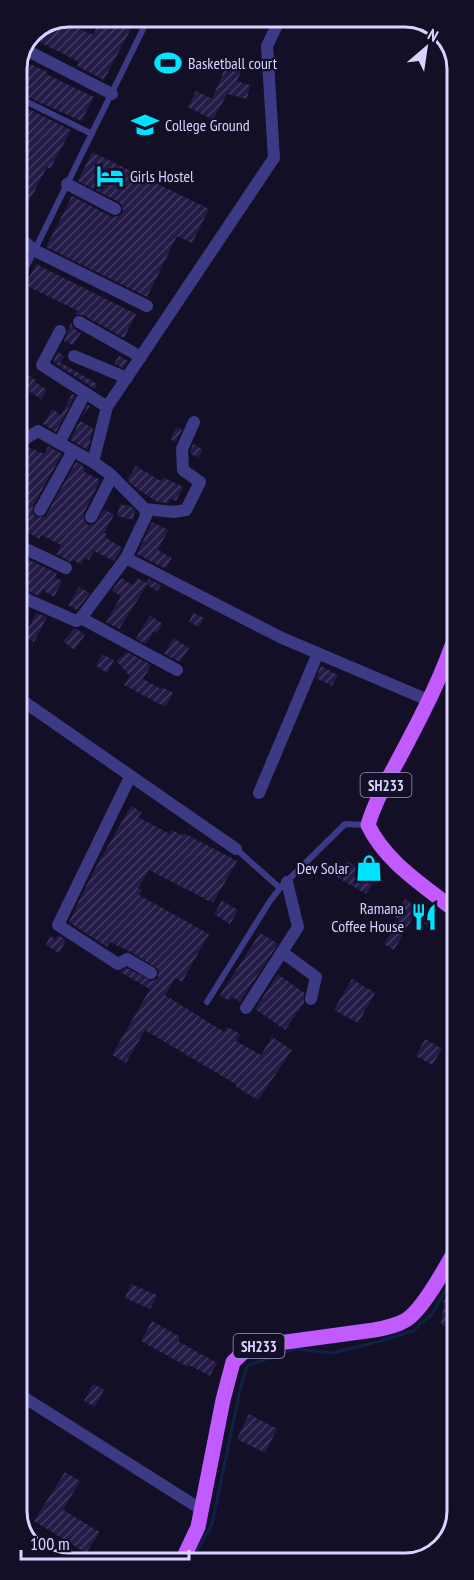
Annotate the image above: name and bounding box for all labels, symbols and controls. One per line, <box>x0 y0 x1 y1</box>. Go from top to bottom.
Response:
north arrow <box>396 18 456 78</box>
text: N <box>425 24 442 46</box>
sports icon: Basketball court <box>153 48 183 78</box>
place label: Basketball court <box>188 53 278 73</box>
school or university icon: College Ground <box>130 110 160 140</box>
place label: College Ground <box>165 115 250 135</box>
hotel icon: Girls Hostel <box>95 161 125 191</box>
place label: Girls Hostel <box>130 166 194 186</box>
road number: SH233 <box>360 773 412 797</box>
shop icon: Dev Solar <box>354 853 384 883</box>
place label: Dev Solar <box>297 858 350 878</box>
place label: Ramana Coffee House <box>331 898 404 936</box>
restaurant icon: Ramana Coffee House <box>409 902 439 932</box>
road number: SH233 <box>234 1334 284 1358</box>
scale bar <box>21 1523 189 1561</box>
text: 100 m <box>30 1532 70 1555</box>

